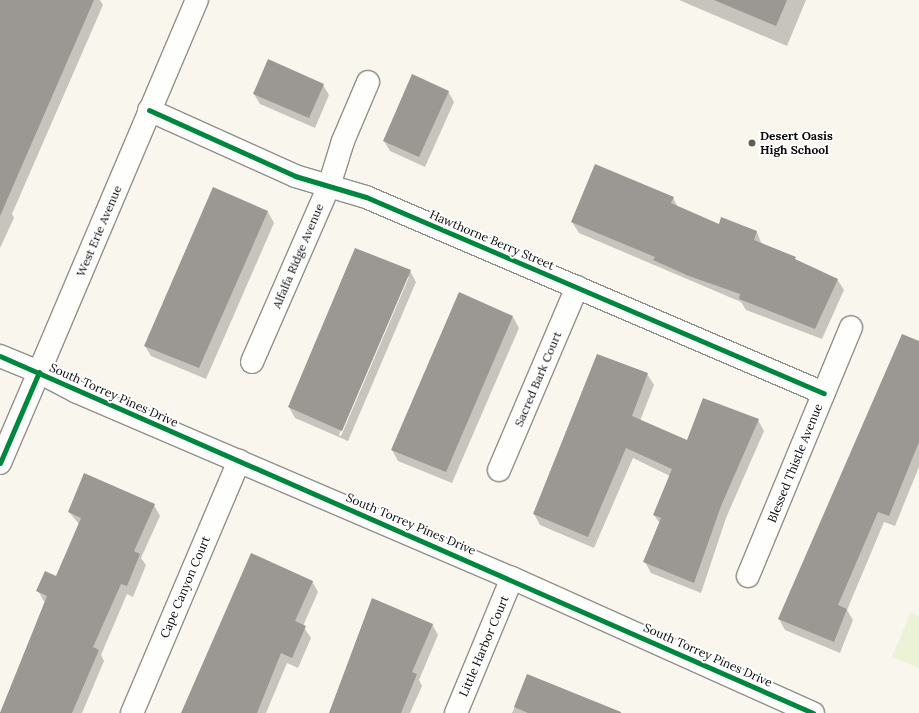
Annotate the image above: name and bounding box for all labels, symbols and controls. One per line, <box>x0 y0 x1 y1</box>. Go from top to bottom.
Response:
place label: Desert Oasis High School <box>760 129 833 157</box>
marker: Desert Oasis High School <box>747 138 757 148</box>
street label: West Erie Avenue <box>73 183 125 279</box>
street label: Alfalfa Ridge Avenue <box>269 201 327 311</box>
street label: Hawthorne Berry Street <box>428 207 556 273</box>
street label: Sacred Bark Court <box>511 329 565 429</box>
street label: South Torrey Pines Drive <box>47 360 181 430</box>
street label: Blessed Thistle Avenue <box>765 401 825 525</box>
street label: South Torrey Pines Drive <box>344 490 478 558</box>
street label: Cape Canyon Court <box>157 534 213 640</box>
street label: Little Harbor Court <box>456 593 512 699</box>
street label: South Torrey Pines Drive <box>641 620 775 690</box>

